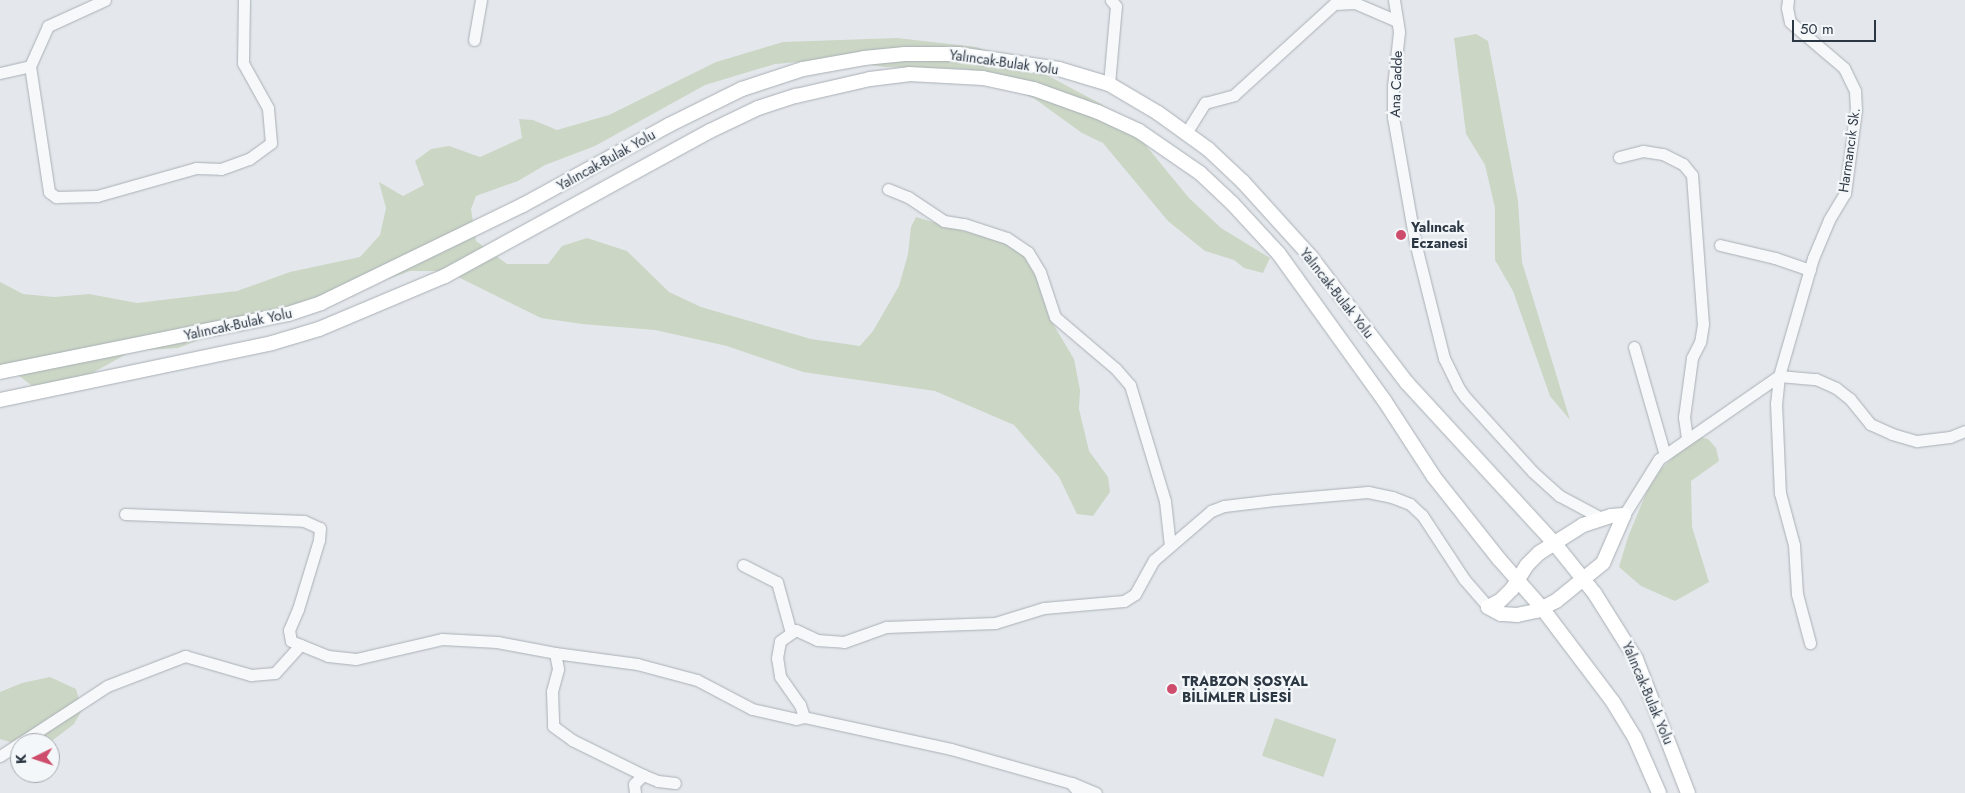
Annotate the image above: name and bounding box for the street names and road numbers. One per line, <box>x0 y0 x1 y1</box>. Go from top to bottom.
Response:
street label: Yalıncak-Bulak Yolu <box>948 46 1060 78</box>
street label: Ana Cadde <box>1386 50 1406 118</box>
street label: Harmancık Sk. <box>1835 106 1863 194</box>
street label: Yalıncak-Bulak Yolu <box>554 126 658 194</box>
street label: Yalıncak-Bulak Yolu <box>1296 244 1378 342</box>
street label: Yalıncak-Bulak Yolu <box>182 304 294 344</box>
street label: Yalıncak-Bulak Yolu <box>1619 639 1677 747</box>

